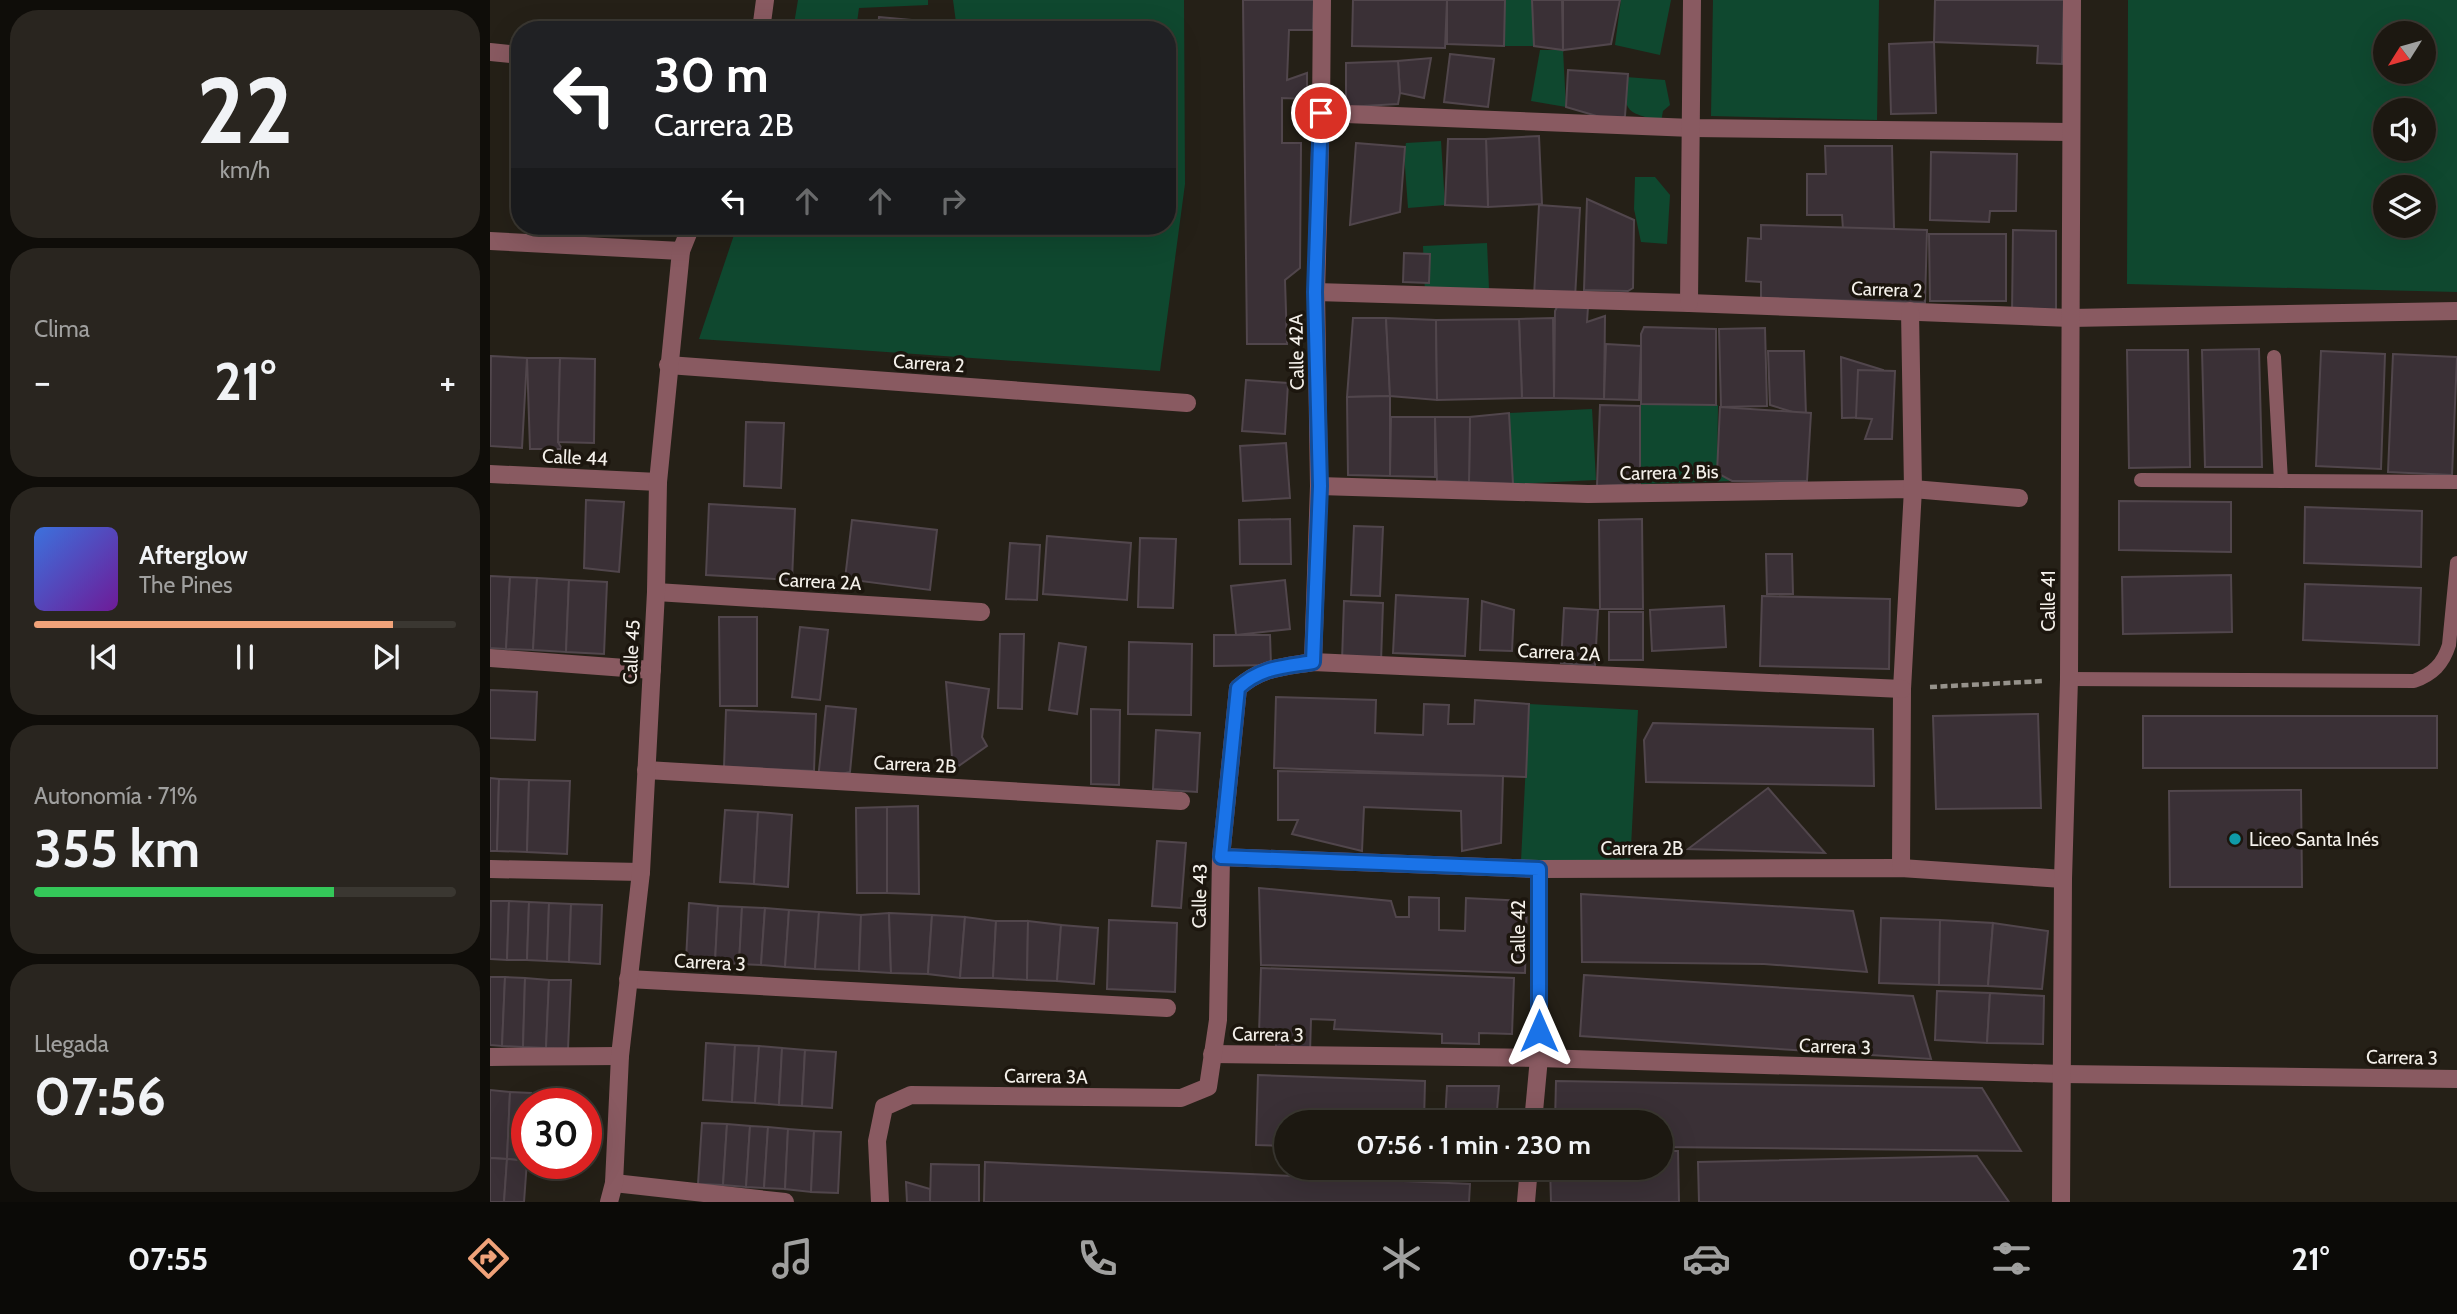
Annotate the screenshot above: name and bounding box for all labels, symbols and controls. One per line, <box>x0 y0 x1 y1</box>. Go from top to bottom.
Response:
north arrow <box>2373 21 2436 84</box>
map controls <box>2373 21 2436 238</box>
text: 30 m <box>654 45 769 104</box>
icon: left <box>539 49 630 140</box>
text: 22 <box>197 55 293 166</box>
pin <box>1291 83 1351 143</box>
icon: arrive <box>1302 94 1340 132</box>
button: sound <box>2373 98 2436 161</box>
text: Carrera 2B <box>654 105 794 144</box>
text: km/h <box>220 156 270 184</box>
button: layers <box>2373 175 2436 238</box>
icon: left <box>715 182 753 220</box>
icon: ahead <box>788 182 826 220</box>
icon: ahead <box>861 182 899 220</box>
icon: right <box>934 182 972 220</box>
street label: Carrera 2 <box>1851 277 1923 302</box>
street label: Calle 42A <box>1284 313 1309 390</box>
text: Clima <box>34 315 90 343</box>
text: 21° <box>214 350 276 413</box>
street label: Carrera 2 <box>892 350 965 377</box>
text: − <box>34 358 51 405</box>
text: + <box>439 358 456 405</box>
street label: Calle 44 <box>542 444 608 471</box>
street label: Carrera 2 Bis <box>1619 460 1719 485</box>
text: Afterglow <box>139 539 248 571</box>
street label: Carrera 2A <box>778 568 862 595</box>
text: The Pines <box>139 571 233 599</box>
street label: Calle 41 <box>2037 571 2060 631</box>
street label: Calle 45 <box>618 619 645 685</box>
icon: previous <box>85 638 123 676</box>
icon: pause <box>226 638 264 676</box>
icon: next <box>367 638 405 676</box>
street label: Carrera 2A <box>1517 639 1601 666</box>
street label: Carrera 2B <box>873 751 957 778</box>
text: Autonomía · 71% <box>34 782 197 810</box>
text: 355 km <box>34 817 200 880</box>
place label: Liceo Santa Inés <box>2249 828 2379 851</box>
marker: Liceo Santa Inés <box>2227 831 2243 847</box>
street label: Carrera 2B <box>1601 837 1683 860</box>
street label: Calle 43 <box>1187 863 1212 929</box>
street label: Calle 42 <box>1507 900 1530 964</box>
street label: Carrera 3 <box>673 949 746 976</box>
position arrow <box>1502 994 1576 1068</box>
street label: Carrera 3 <box>1232 1022 1304 1047</box>
text: Llegada <box>34 1030 109 1058</box>
street label: Carrera 3 <box>1799 1034 1871 1059</box>
street label: Carrera 3 <box>2366 1045 2438 1070</box>
street label: Carrera 3A <box>1004 1064 1088 1089</box>
text: 07:56 <box>34 1065 166 1128</box>
speed limit sign: 30 <box>511 1088 602 1179</box>
text: 07:56 · 1 min · 230 m <box>1356 1129 1591 1161</box>
icon: directions <box>464 1234 513 1283</box>
icon: music <box>768 1234 817 1283</box>
icon: phone <box>1073 1234 1122 1283</box>
icon: climate <box>1377 1234 1426 1283</box>
icon: car <box>1682 1234 1731 1283</box>
icon: filters <box>1987 1234 2036 1283</box>
text: 07:55 <box>128 1239 208 1278</box>
text: 21° <box>2291 1239 2329 1278</box>

